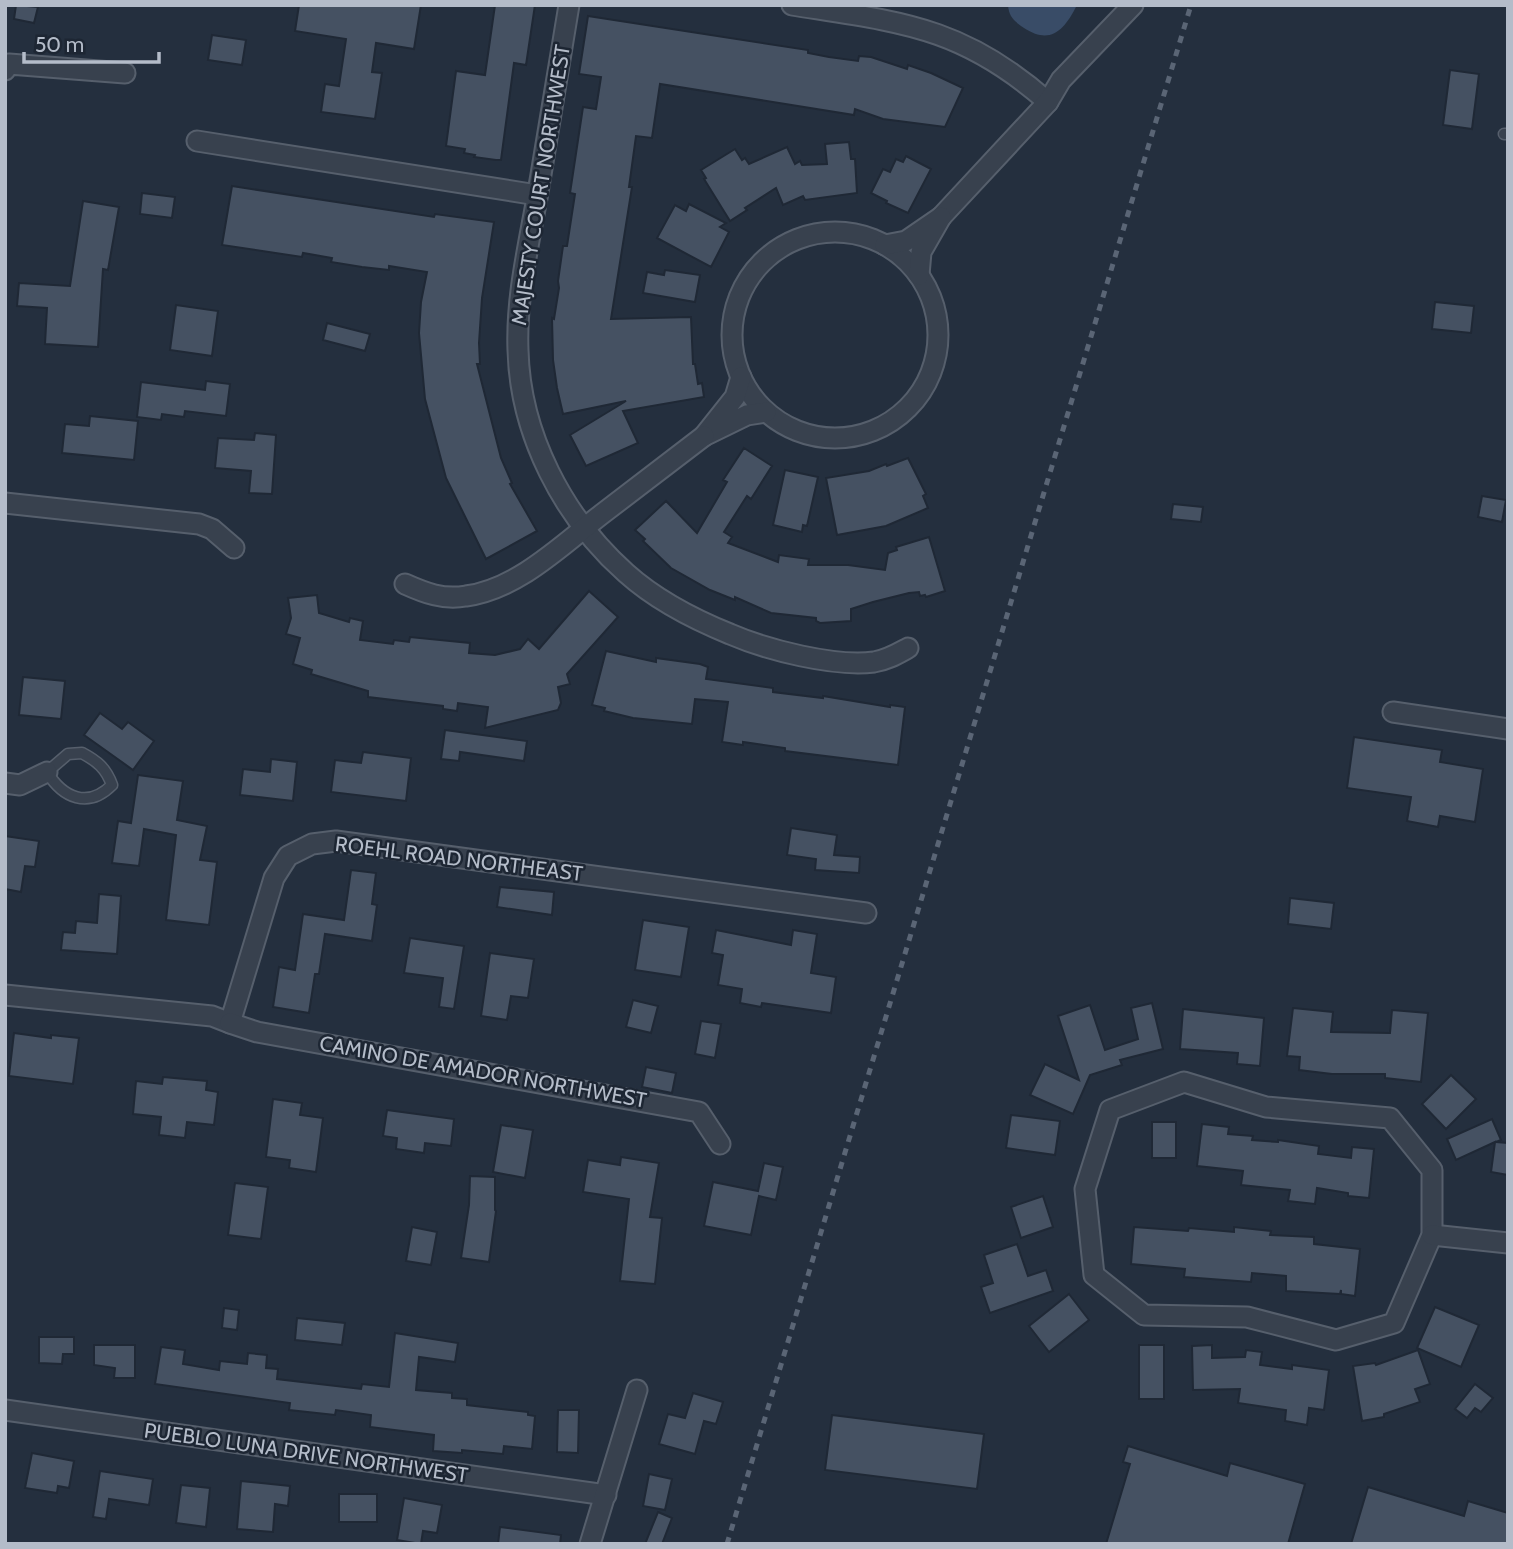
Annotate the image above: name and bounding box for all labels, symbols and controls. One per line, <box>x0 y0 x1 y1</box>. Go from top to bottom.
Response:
scale bar <box>24 21 159 65</box>
text: 50 m <box>35 32 84 57</box>
street label: MAJESTY COURT NORTHWEST <box>506 43 575 327</box>
street label: ROEHL ROAD NORTHEAST <box>334 831 584 886</box>
street label: CAMINO DE AMADOR NORTHWEST <box>318 1030 649 1113</box>
street label: PUEBLO LUNA DRIVE NORTHWEST <box>142 1417 470 1488</box>

